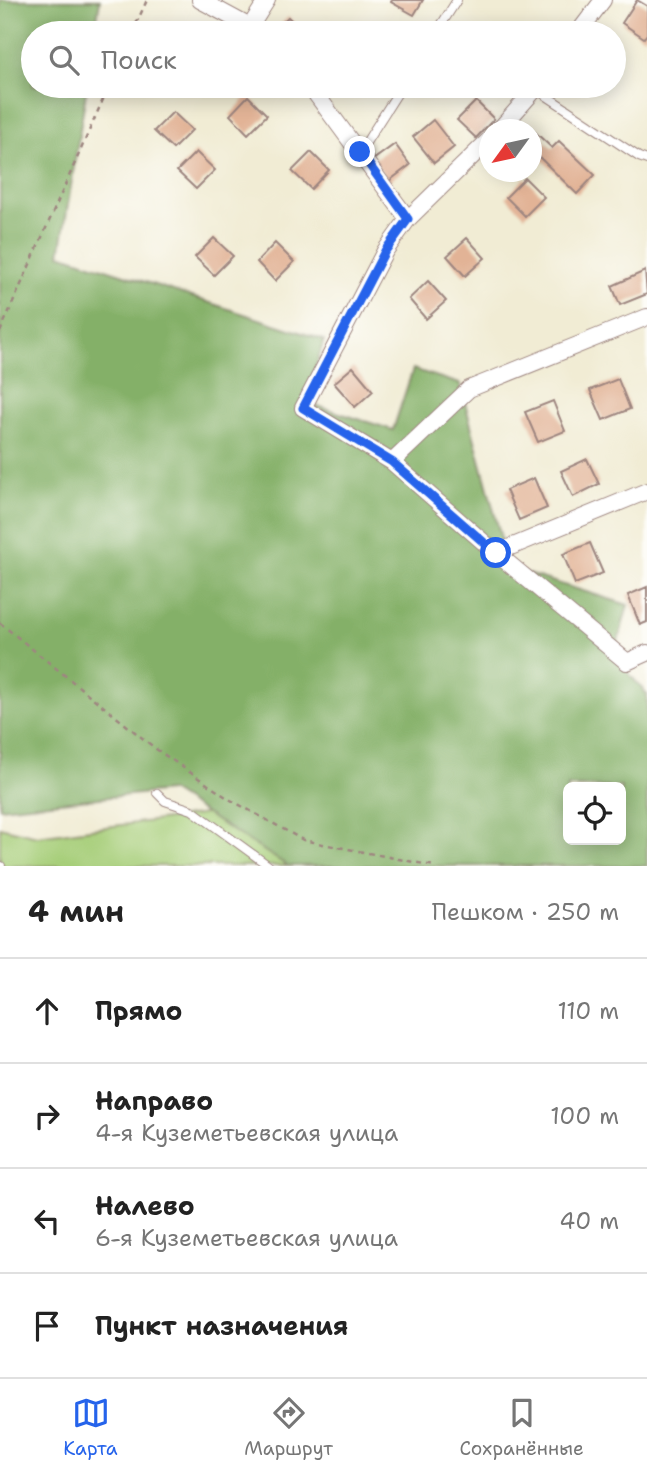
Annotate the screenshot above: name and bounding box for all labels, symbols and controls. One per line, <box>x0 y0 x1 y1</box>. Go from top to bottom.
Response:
search box <box>21 21 626 98</box>
icon: search <box>45 41 83 79</box>
text: Поиск <box>101 42 177 77</box>
north arrow <box>479 119 542 182</box>
route end <box>344 136 375 167</box>
route start <box>480 537 511 568</box>
map controls <box>563 782 626 845</box>
button: locate <box>563 782 626 845</box>
text: 4 мин <box>28 891 124 932</box>
text: Пешком · 250 m <box>432 897 619 927</box>
icon: ahead <box>28 992 66 1030</box>
text: Прямо <box>95 993 183 1028</box>
text: 110 m <box>557 996 619 1026</box>
text: Направо <box>95 1083 213 1118</box>
icon: right <box>28 1097 66 1135</box>
text: 100 m <box>550 1101 619 1131</box>
text: 4-я Куземетьевская улица <box>95 1118 398 1148</box>
text: Налево <box>95 1188 195 1223</box>
icon: left <box>28 1202 66 1240</box>
text: 40 m <box>559 1206 619 1236</box>
text: 6-я Куземетьевская улица <box>95 1223 398 1253</box>
icon: arrive <box>28 1307 66 1345</box>
text: Пункт назначения <box>95 1308 348 1343</box>
tab: Карта <box>63 1394 118 1461</box>
tab: Маршрут <box>244 1394 333 1461</box>
tab: Сохранённые <box>460 1394 584 1461</box>

